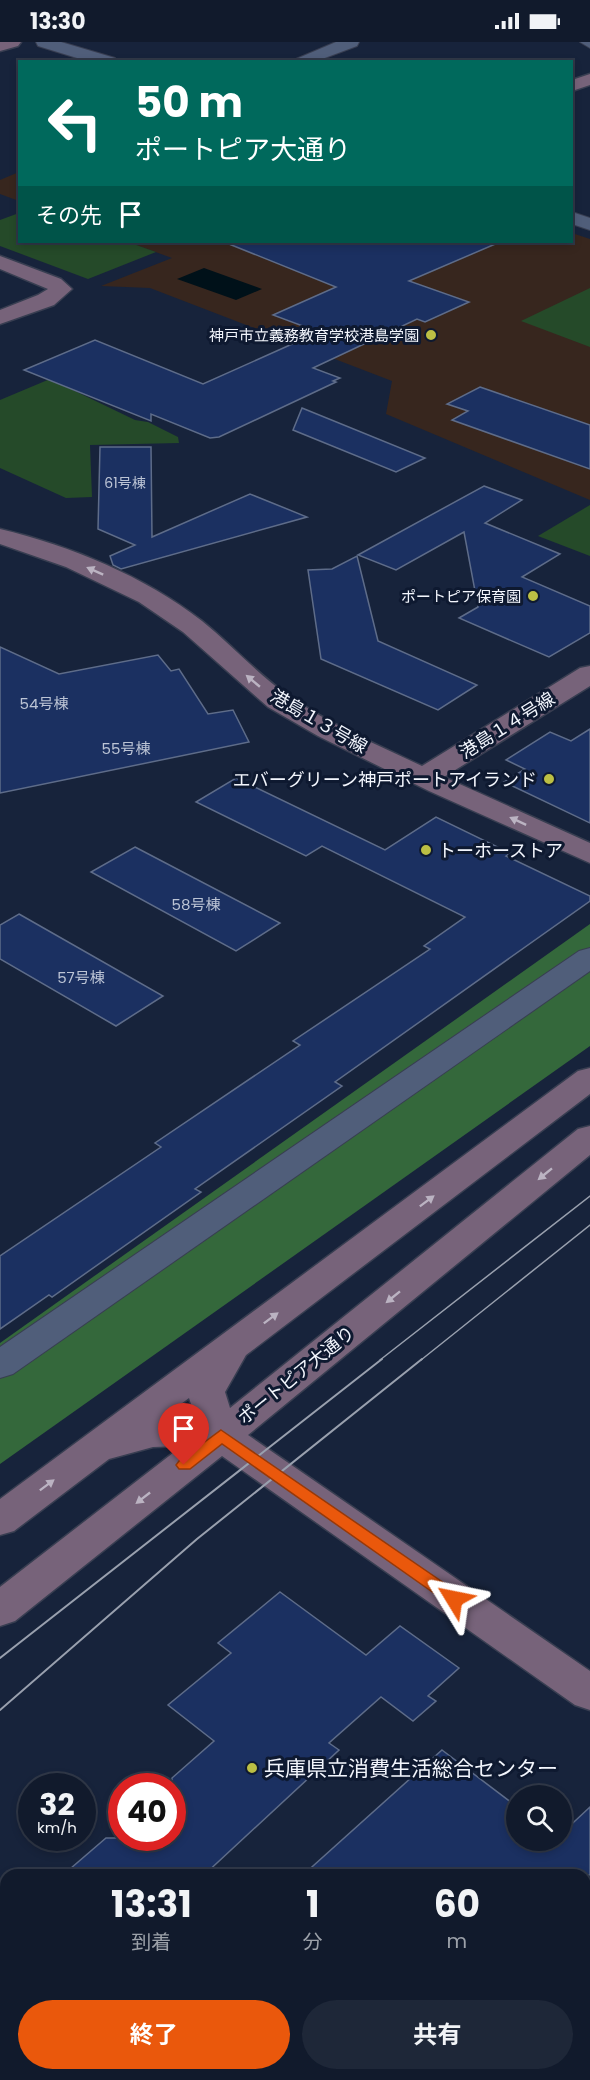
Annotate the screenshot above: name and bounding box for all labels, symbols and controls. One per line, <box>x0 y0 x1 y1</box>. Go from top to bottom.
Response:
text: 13:30 <box>30 6 85 37</box>
text: 50 m <box>135 73 243 132</box>
icon: left <box>36 84 114 162</box>
text: ポートピア大通り <box>135 131 351 168</box>
icon: arrive <box>114 198 147 231</box>
text: その先 <box>36 200 102 231</box>
place label: 神戸市立義務教育学校港島学園 <box>209 325 419 346</box>
marker: 神戸市立義務教育学校港島学園 <box>424 328 438 342</box>
house number: 61号棟 <box>104 473 146 493</box>
one-way arrow <box>86 566 103 575</box>
place label: ポートピア保育園 <box>401 586 521 607</box>
marker: ポートピア保育園 <box>526 589 540 603</box>
one-way arrow <box>246 675 261 688</box>
street label: 港島１３号線 <box>266 683 372 759</box>
street label: 港島１４号線 <box>455 686 559 764</box>
house number: 54号棟 <box>20 693 68 714</box>
house number: 55号棟 <box>102 738 150 759</box>
place label: エバーグリーン神戸ポートアイランド <box>233 767 537 792</box>
marker: エバーグリーン神戸ポートアイランド <box>542 772 556 786</box>
one-way arrow <box>510 816 527 825</box>
place label: トーホーストア <box>438 838 563 863</box>
marker: トーホーストア <box>419 843 433 857</box>
house number: 58号棟 <box>172 894 220 915</box>
house number: 57号棟 <box>57 967 105 988</box>
one-way arrow <box>537 1167 552 1179</box>
one-way arrow <box>419 1196 434 1208</box>
one-way arrow <box>385 1290 401 1303</box>
one-way arrow <box>263 1313 278 1325</box>
street label: ポートピア大通り <box>232 1320 360 1430</box>
pin <box>158 1403 209 1465</box>
icon: arrive <box>167 1412 200 1445</box>
one-way arrow <box>38 1479 54 1491</box>
one-way arrow <box>135 1491 151 1504</box>
position arrow <box>422 1567 486 1631</box>
place label: 兵庫県立消費生活総合センター <box>264 1754 558 1783</box>
marker: 兵庫県立消費生活総合センター <box>245 1761 259 1775</box>
speed limit sign: 40 <box>108 1773 186 1851</box>
text: 32 <box>39 1783 75 1826</box>
map controls <box>506 1785 572 1851</box>
button: search <box>506 1785 572 1851</box>
text: km/h <box>37 1817 77 1838</box>
text: 13:31 <box>111 1879 192 1930</box>
text: 1 <box>306 1879 319 1930</box>
text: 60 <box>434 1879 480 1930</box>
text: m <box>447 1927 467 1955</box>
text: 到着 <box>131 1928 171 1956</box>
text: 分 <box>303 1928 323 1956</box>
button: 終了 <box>18 2000 290 2069</box>
button: 共有 <box>302 2000 573 2069</box>

